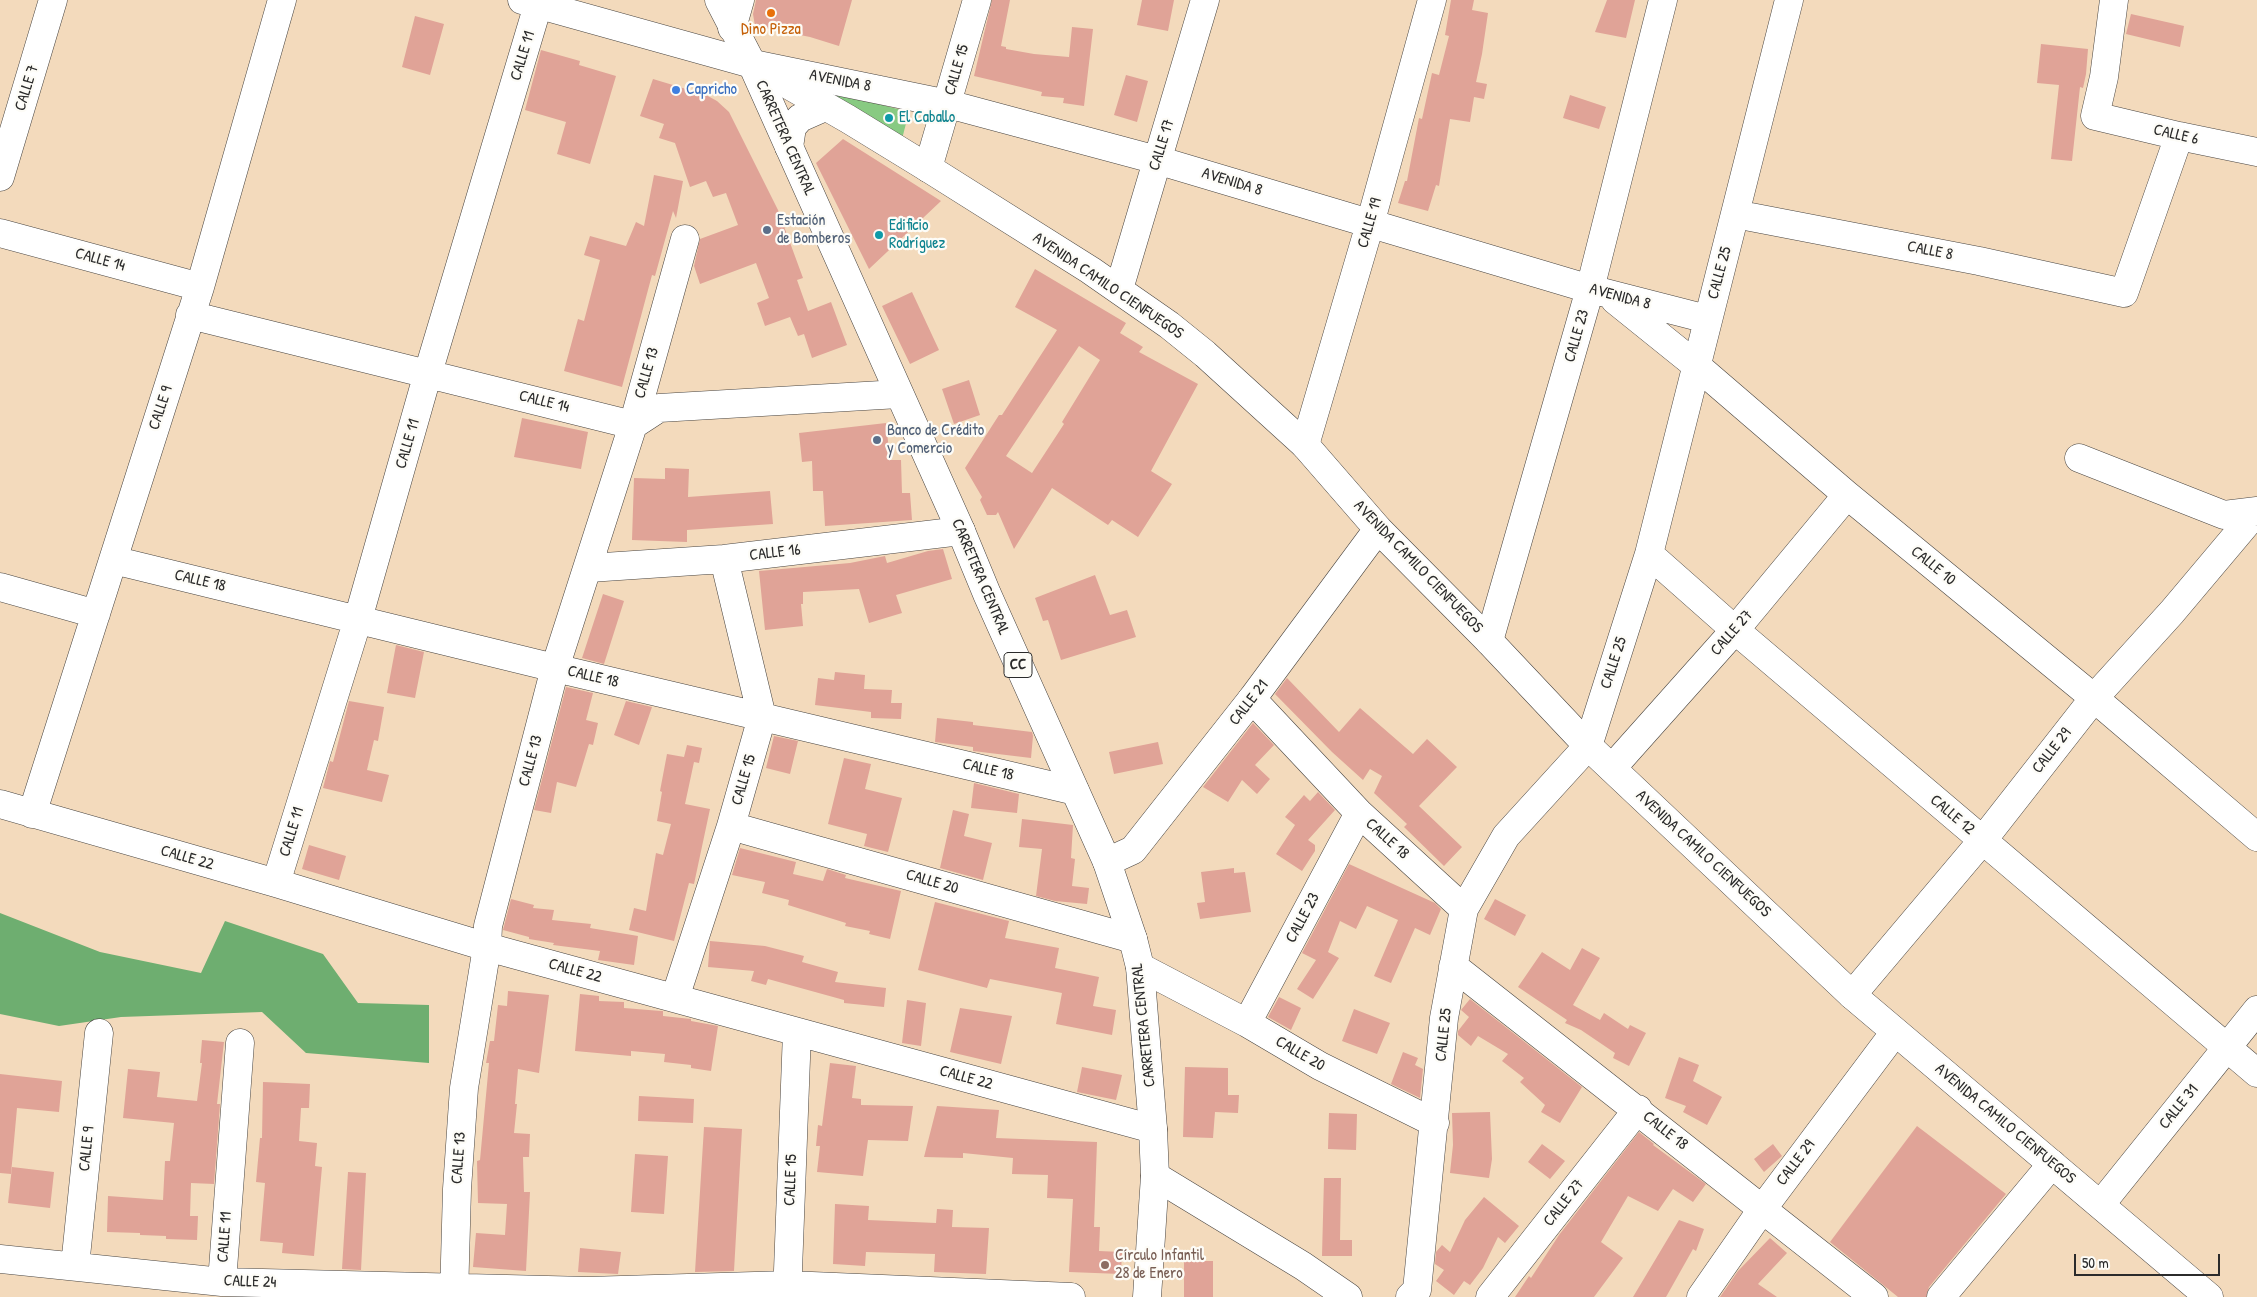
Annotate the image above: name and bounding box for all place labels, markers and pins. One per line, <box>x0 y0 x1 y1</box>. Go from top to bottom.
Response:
marker: Dino Pizza <box>765 7 777 19</box>
place label: Dino Pizza <box>741 20 801 40</box>
place label: Capricho <box>686 80 737 100</box>
marker: Capricho <box>670 84 682 96</box>
place label: El Caballo <box>899 108 955 128</box>
marker: El Caballo <box>883 112 895 124</box>
place label: Estación de Bomberos <box>777 211 850 249</box>
place label: Edificio Rodríguez <box>889 216 945 254</box>
marker: Estación de Bomberos <box>761 224 773 236</box>
marker: Edificio Rodríguez <box>873 229 885 241</box>
place label: Banco de Crédito y Comercio <box>887 421 984 459</box>
marker: Banco de Crédito y Comercio <box>871 434 883 446</box>
place label: Círculo Infantil 28 de Enero <box>1115 1246 1204 1284</box>
marker: Círculo Infantil 28 de Enero <box>1099 1259 1111 1271</box>

